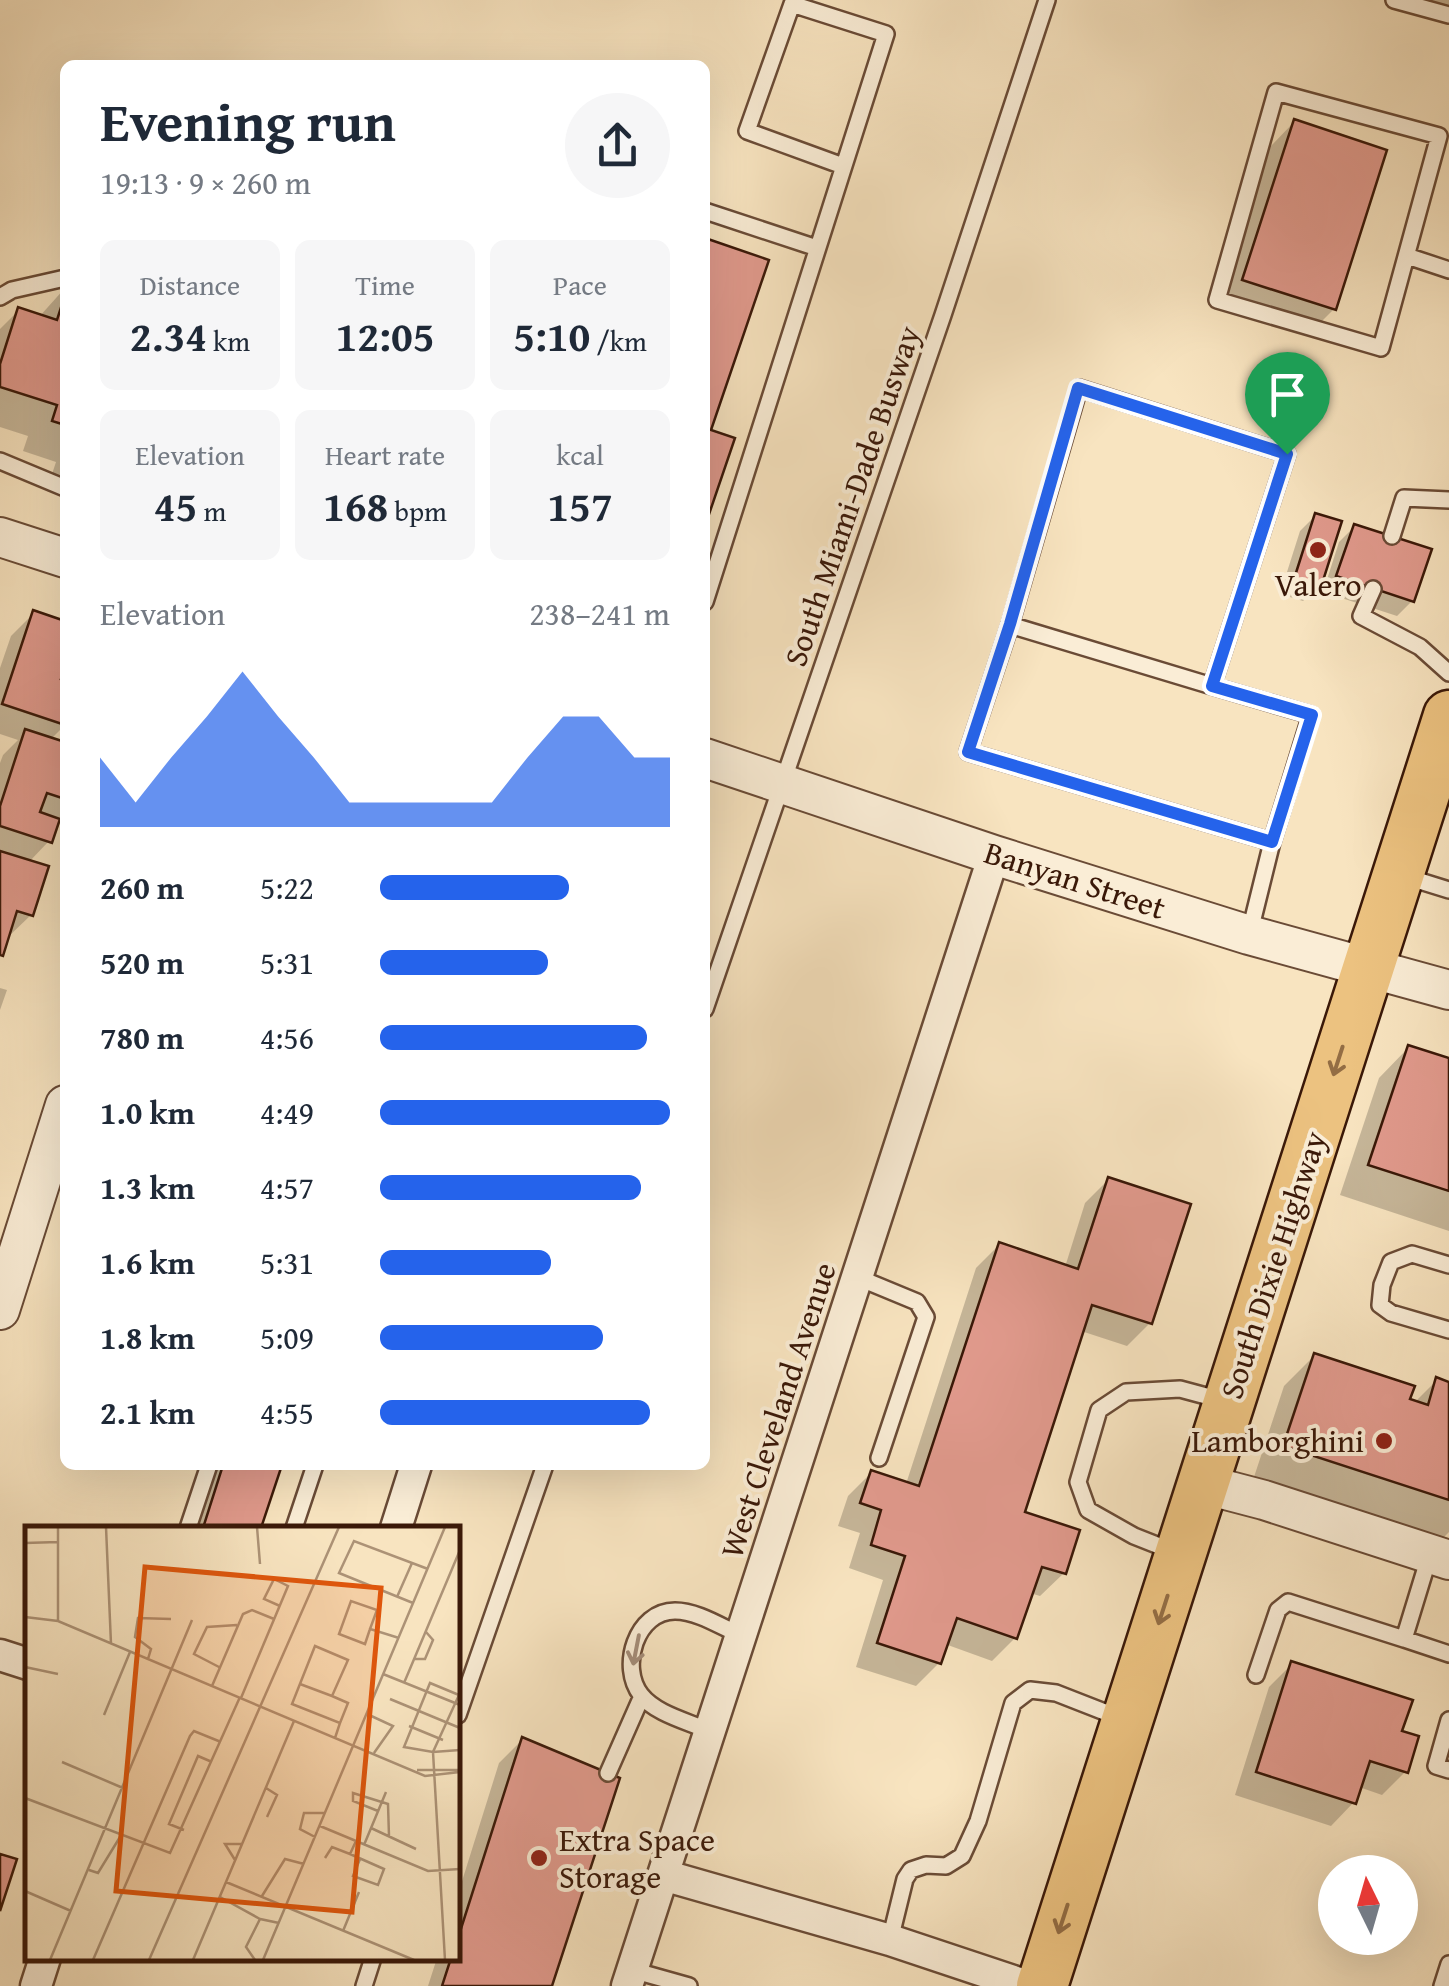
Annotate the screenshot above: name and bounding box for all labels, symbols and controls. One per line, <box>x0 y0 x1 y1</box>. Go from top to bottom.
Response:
text: Evening run <box>100 81 396 161</box>
button: share <box>565 93 670 198</box>
text: 19:13 · 9 × 260 m <box>100 159 311 206</box>
text: Distance <box>140 264 240 305</box>
text: Time <box>355 264 415 305</box>
text: Pace <box>553 264 607 305</box>
text: 2.34 <box>130 305 207 366</box>
text: 12:05 <box>336 305 434 366</box>
text: 5:10 <box>513 305 590 366</box>
street label: South Miami-Dade Busway <box>771 319 932 672</box>
text: km <box>207 320 250 361</box>
text: /km <box>590 320 647 361</box>
pin <box>1245 352 1330 455</box>
icon: arrive <box>1260 367 1315 422</box>
text: Elevation <box>135 434 245 475</box>
text: Heart rate <box>325 434 445 475</box>
text: kcal <box>556 434 604 475</box>
text: 45 <box>154 475 197 536</box>
text: 168 <box>323 475 388 536</box>
text: 157 <box>547 475 613 536</box>
text: m <box>197 490 226 531</box>
text: bpm <box>388 490 447 531</box>
marker: Valero <box>1307 539 1329 561</box>
place label: Valero <box>1274 561 1362 608</box>
text: Elevation <box>100 590 225 637</box>
text: 238–241 m <box>529 590 670 637</box>
street label: Banyan Street <box>979 828 1172 931</box>
text: 260 m <box>100 864 184 911</box>
text: 5:22 <box>260 864 314 911</box>
text: 520 m <box>100 939 184 986</box>
text: 5:31 <box>260 939 314 986</box>
text: 780 m <box>100 1014 184 1061</box>
text: 4:56 <box>260 1014 314 1061</box>
one-way arrow <box>1328 1045 1346 1076</box>
text: 1.0 km <box>100 1089 195 1136</box>
text: 4:49 <box>260 1089 314 1136</box>
street label: South Dixie Highway <box>1207 1125 1338 1405</box>
text: 1.3 km <box>100 1164 195 1211</box>
text: 4:57 <box>260 1164 314 1211</box>
text: 1.6 km <box>100 1239 195 1286</box>
text: 5:31 <box>260 1239 314 1286</box>
street label: West Cleveland Avenue <box>708 1256 847 1564</box>
text: 1.8 km <box>100 1314 195 1361</box>
text: 5:09 <box>260 1314 314 1361</box>
text: 2.1 km <box>100 1389 195 1436</box>
text: 4:55 <box>260 1389 314 1436</box>
place label: Lamborghini <box>1191 1417 1364 1464</box>
marker: Lamborghini <box>1373 1430 1395 1452</box>
inset map <box>25 1526 460 1961</box>
one-way arrow <box>1153 1593 1171 1625</box>
one-way arrow <box>626 1634 645 1666</box>
place label: Extra Space Storage <box>559 1816 715 1900</box>
marker: Extra Space Storage <box>528 1847 550 1869</box>
north arrow <box>1318 1855 1418 1955</box>
map controls <box>1318 1855 1418 1955</box>
one-way arrow <box>1053 1903 1071 1935</box>

